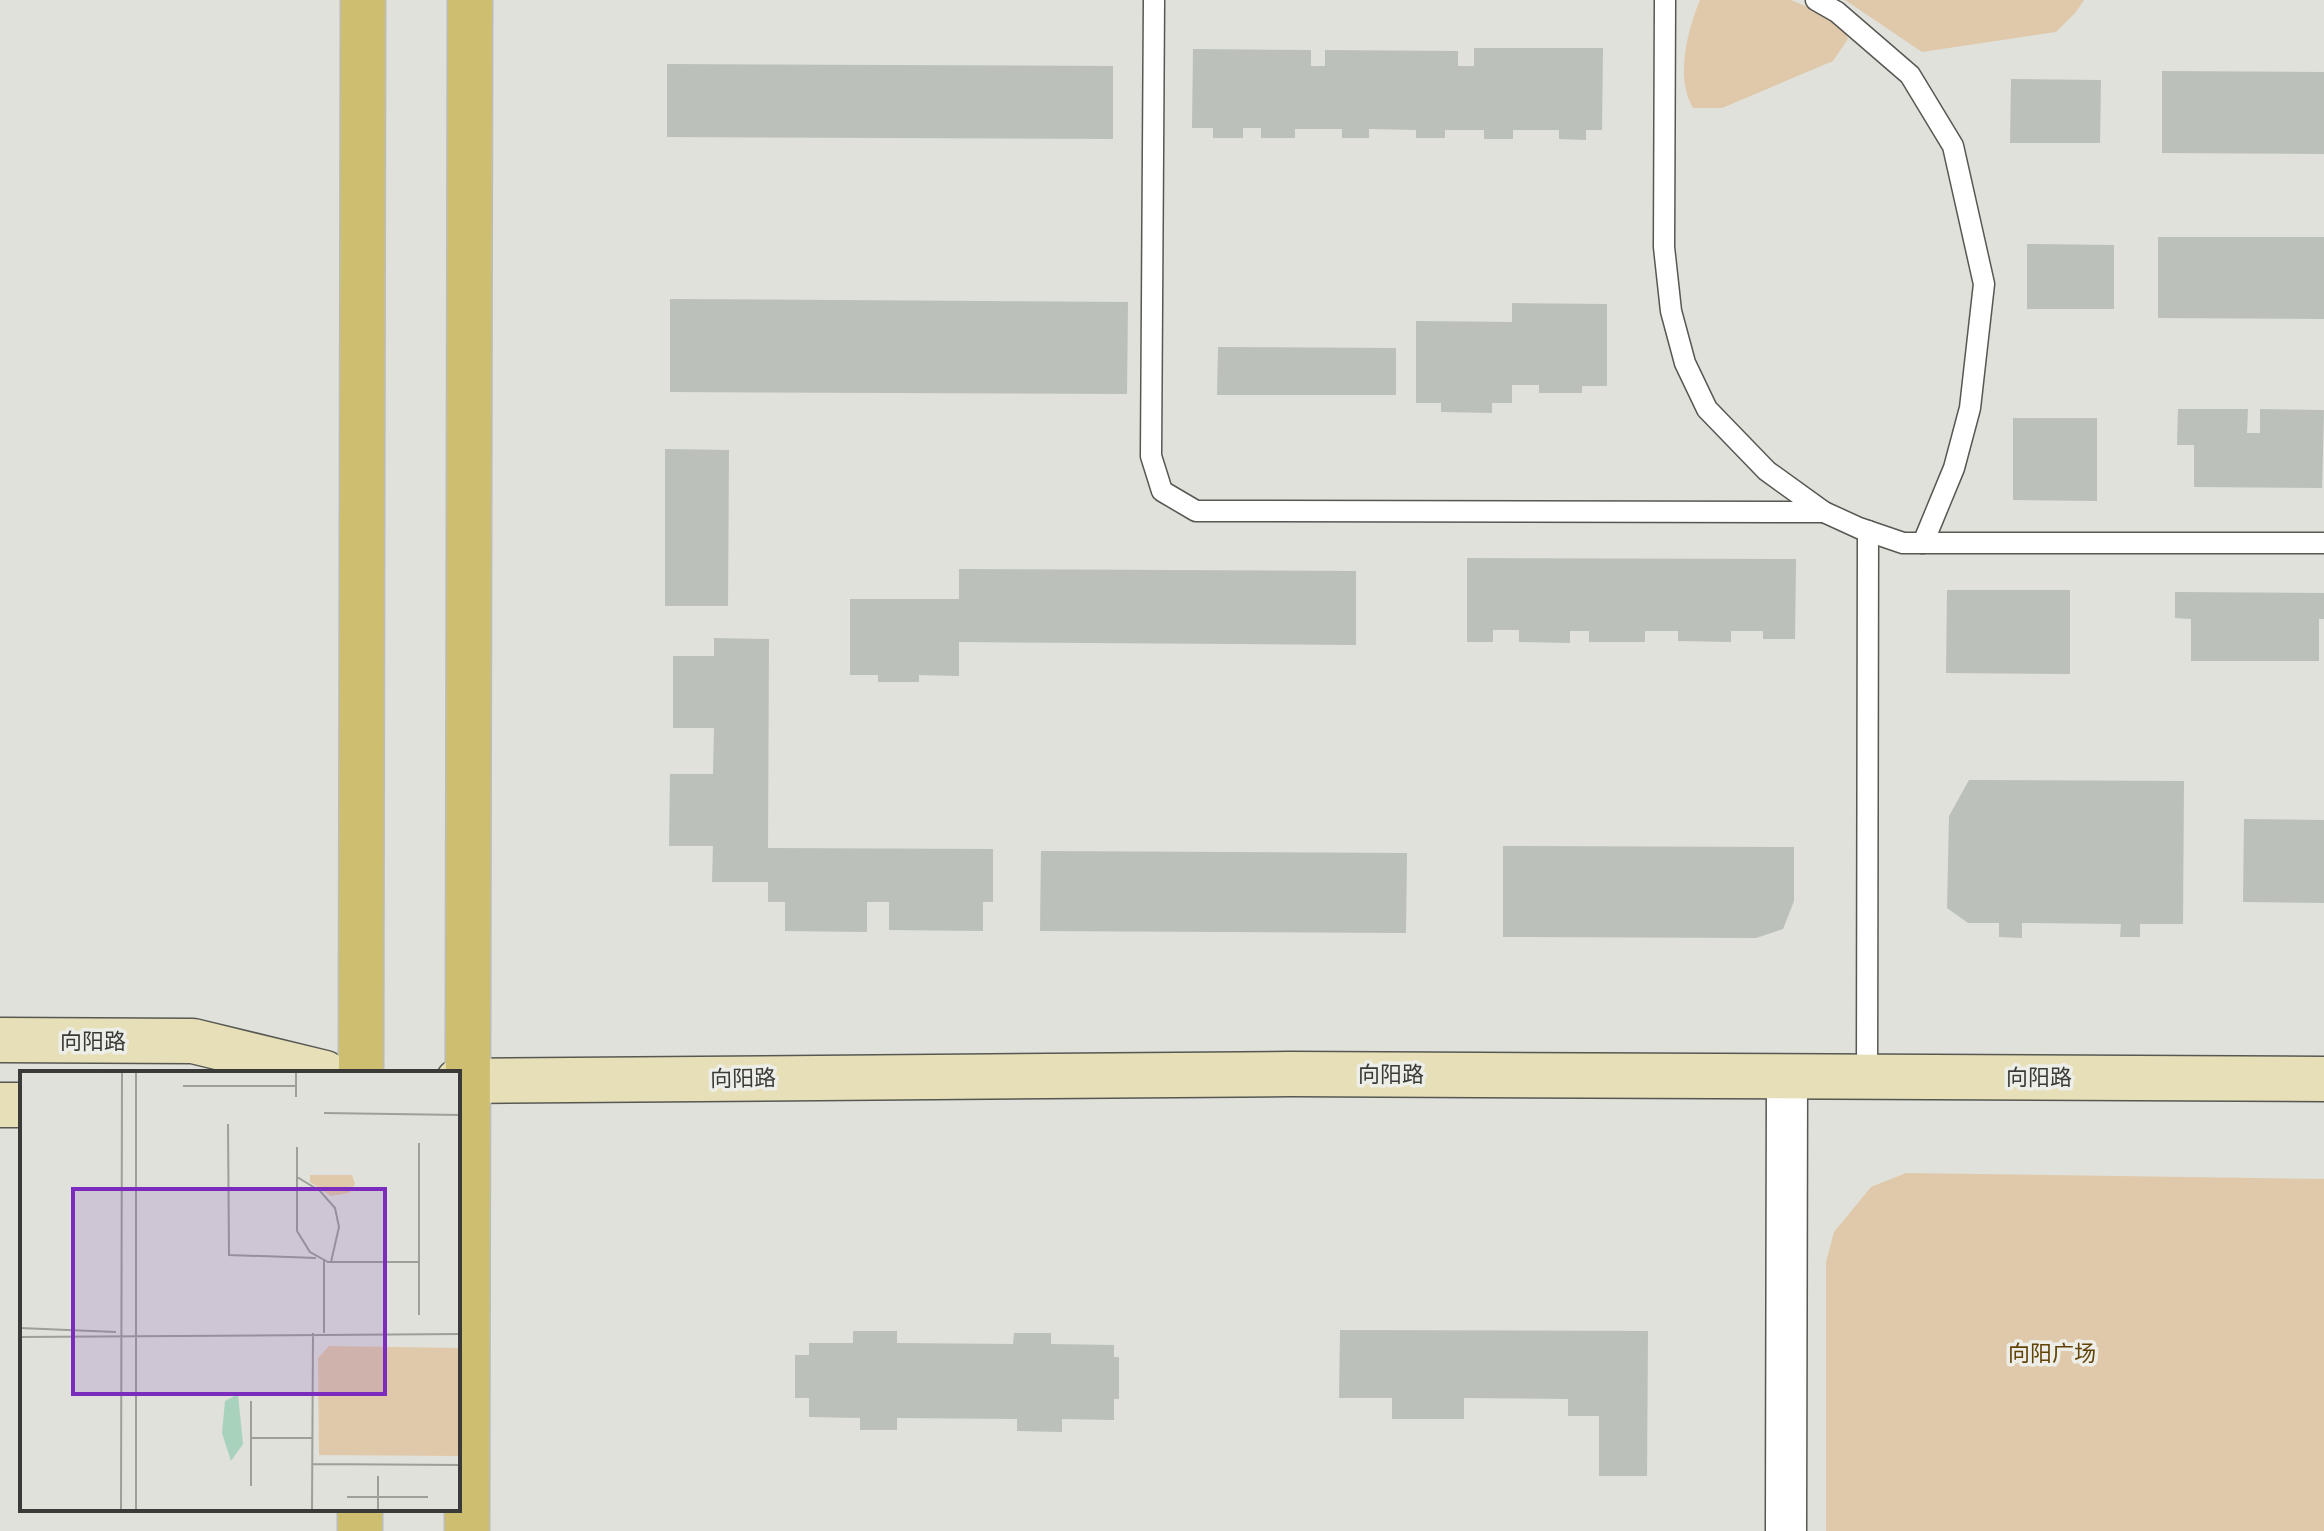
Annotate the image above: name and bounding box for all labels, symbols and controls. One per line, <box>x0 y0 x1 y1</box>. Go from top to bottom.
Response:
street label: 向阳路 <box>60 1027 126 1054</box>
street label: 向阳路 <box>1358 1060 1424 1087</box>
street label: 向阳路 <box>710 1063 776 1092</box>
street label: 向阳路 <box>2006 1063 2072 1090</box>
inset map <box>20 1071 460 1511</box>
park label: 向阳广场 <box>2008 1339 2096 1366</box>

